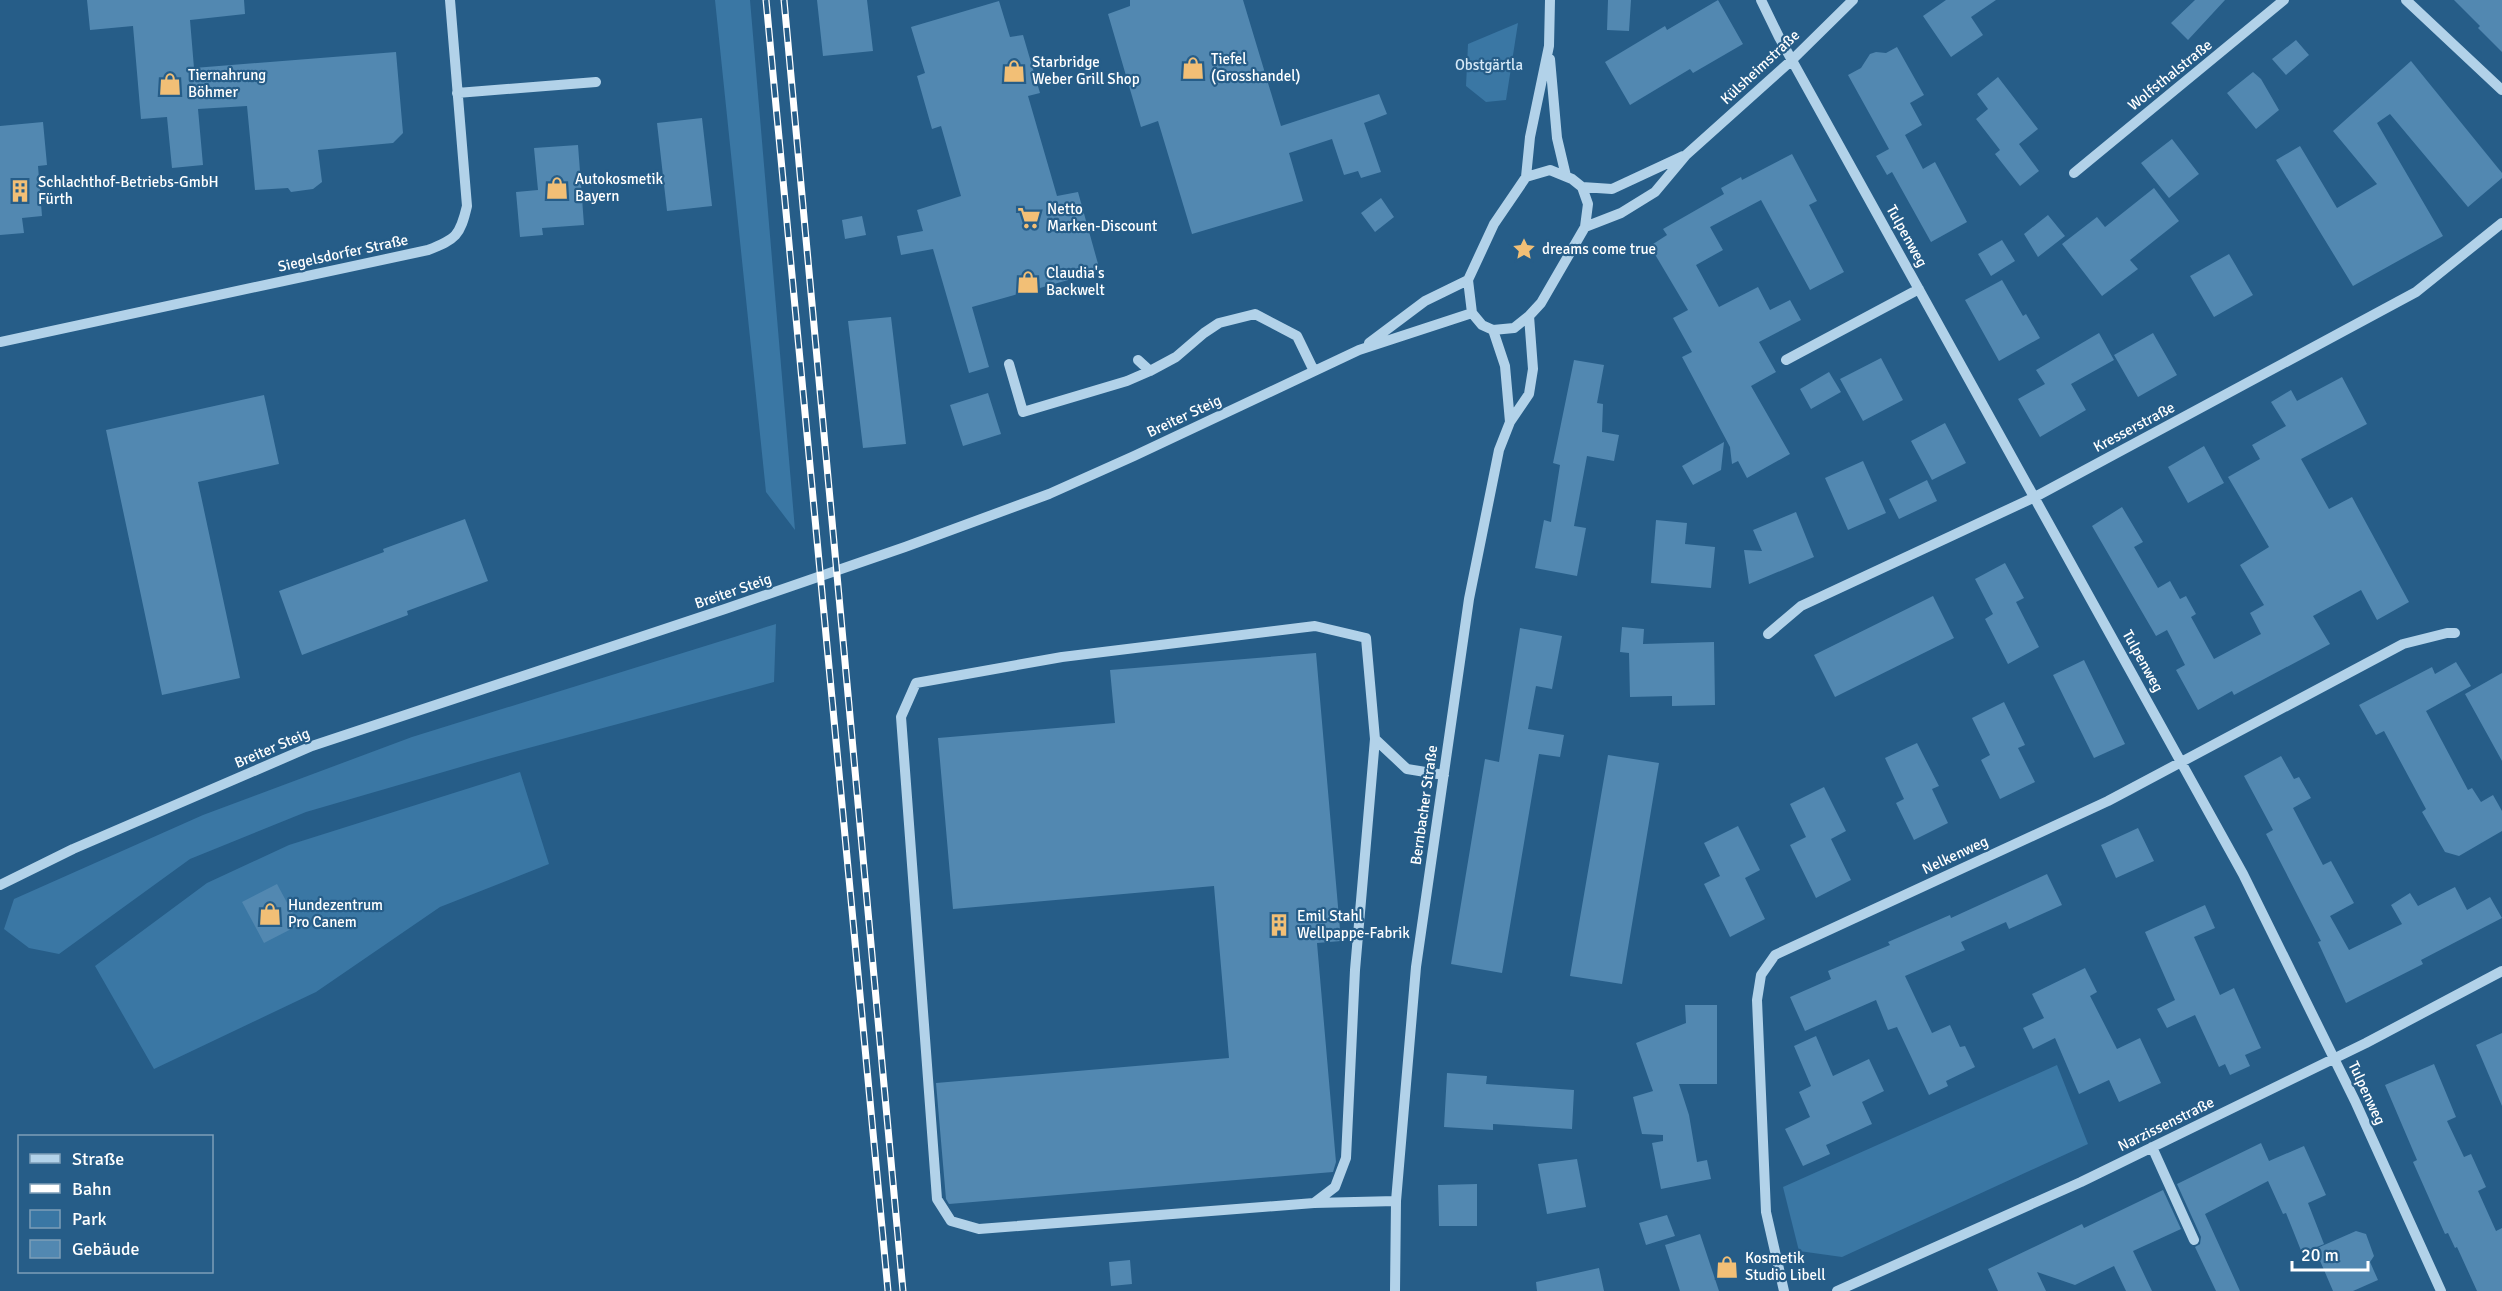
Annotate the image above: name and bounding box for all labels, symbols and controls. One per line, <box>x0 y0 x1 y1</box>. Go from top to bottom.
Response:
street label: Külsheimstraße <box>1717 26 1803 108</box>
street label: Wolfsthalstraße <box>2124 36 2216 114</box>
place label: Tiefel (Grosshandel) <box>1211 50 1301 85</box>
place label: Starbridge Weber Grill Shop <box>1032 53 1140 88</box>
shop icon: Tiefel (Grosshandel) <box>1180 55 1206 81</box>
park label: Obstgärtla <box>1455 56 1523 74</box>
shop icon: Starbridge Weber Grill Shop <box>1001 58 1027 84</box>
place label: Tiernahrung Böhmer <box>188 66 266 101</box>
shop icon: Tiernahrung Böhmer <box>157 71 183 97</box>
place label: Autokosmetik Bayern <box>575 170 664 205</box>
place label: Schlachthof-Betriebs-GmbH Fürth <box>38 173 219 208</box>
shop icon: Autokosmetik Bayern <box>544 175 570 201</box>
building icon: Schlachthof-Betriebs-GmbH Fürth <box>7 178 33 204</box>
place label: Netto Marken-Discount <box>1047 200 1157 235</box>
street label: Tulpenweg <box>1883 202 1931 270</box>
supermarket icon: Netto Marken-Discount <box>1016 205 1042 231</box>
street label: Siegelsdorfer Straße <box>276 230 410 276</box>
place icon: dreams come true <box>1511 236 1537 262</box>
place label: dreams come true <box>1542 240 1656 258</box>
place label: Claudia's Backwelt <box>1046 264 1105 299</box>
shop icon: Claudia's Backwelt <box>1015 269 1041 295</box>
street label: Breiter Steig <box>1144 391 1224 441</box>
street label: Kresserstraße <box>2090 398 2178 456</box>
street label: Breiter Steig <box>692 569 774 613</box>
street label: Tulpenweg <box>2119 627 2167 695</box>
street label: Breiter Steig <box>232 724 312 772</box>
street label: Bernbacher Straße <box>1407 744 1441 866</box>
street label: Nelkenweg <box>1919 832 1991 878</box>
place label: Hundezentrum Pro Canem <box>288 896 383 931</box>
shop icon: Hundezentrum Pro Canem <box>257 901 283 927</box>
place label: Emil Stahl Wellpappe-Fabrik <box>1297 907 1410 942</box>
building icon: Emil Stahl Wellpappe-Fabrik <box>1266 912 1292 938</box>
street label: Tulpenweg <box>2344 1058 2390 1128</box>
street label: Narzissenstraße <box>2115 1093 2217 1155</box>
legend <box>18 1135 213 1273</box>
text: Straße <box>72 1148 124 1170</box>
text: Bahn <box>72 1178 112 1200</box>
text: Park <box>72 1208 107 1230</box>
scale bar <box>2292 1234 2368 1272</box>
text: Gebäude <box>72 1238 140 1260</box>
text: 20 m <box>2301 1244 2339 1266</box>
place label: Kosmetik Studio Libell <box>1745 1249 1826 1284</box>
shop icon: Kosmetik Studio Libell <box>1714 1254 1740 1280</box>

